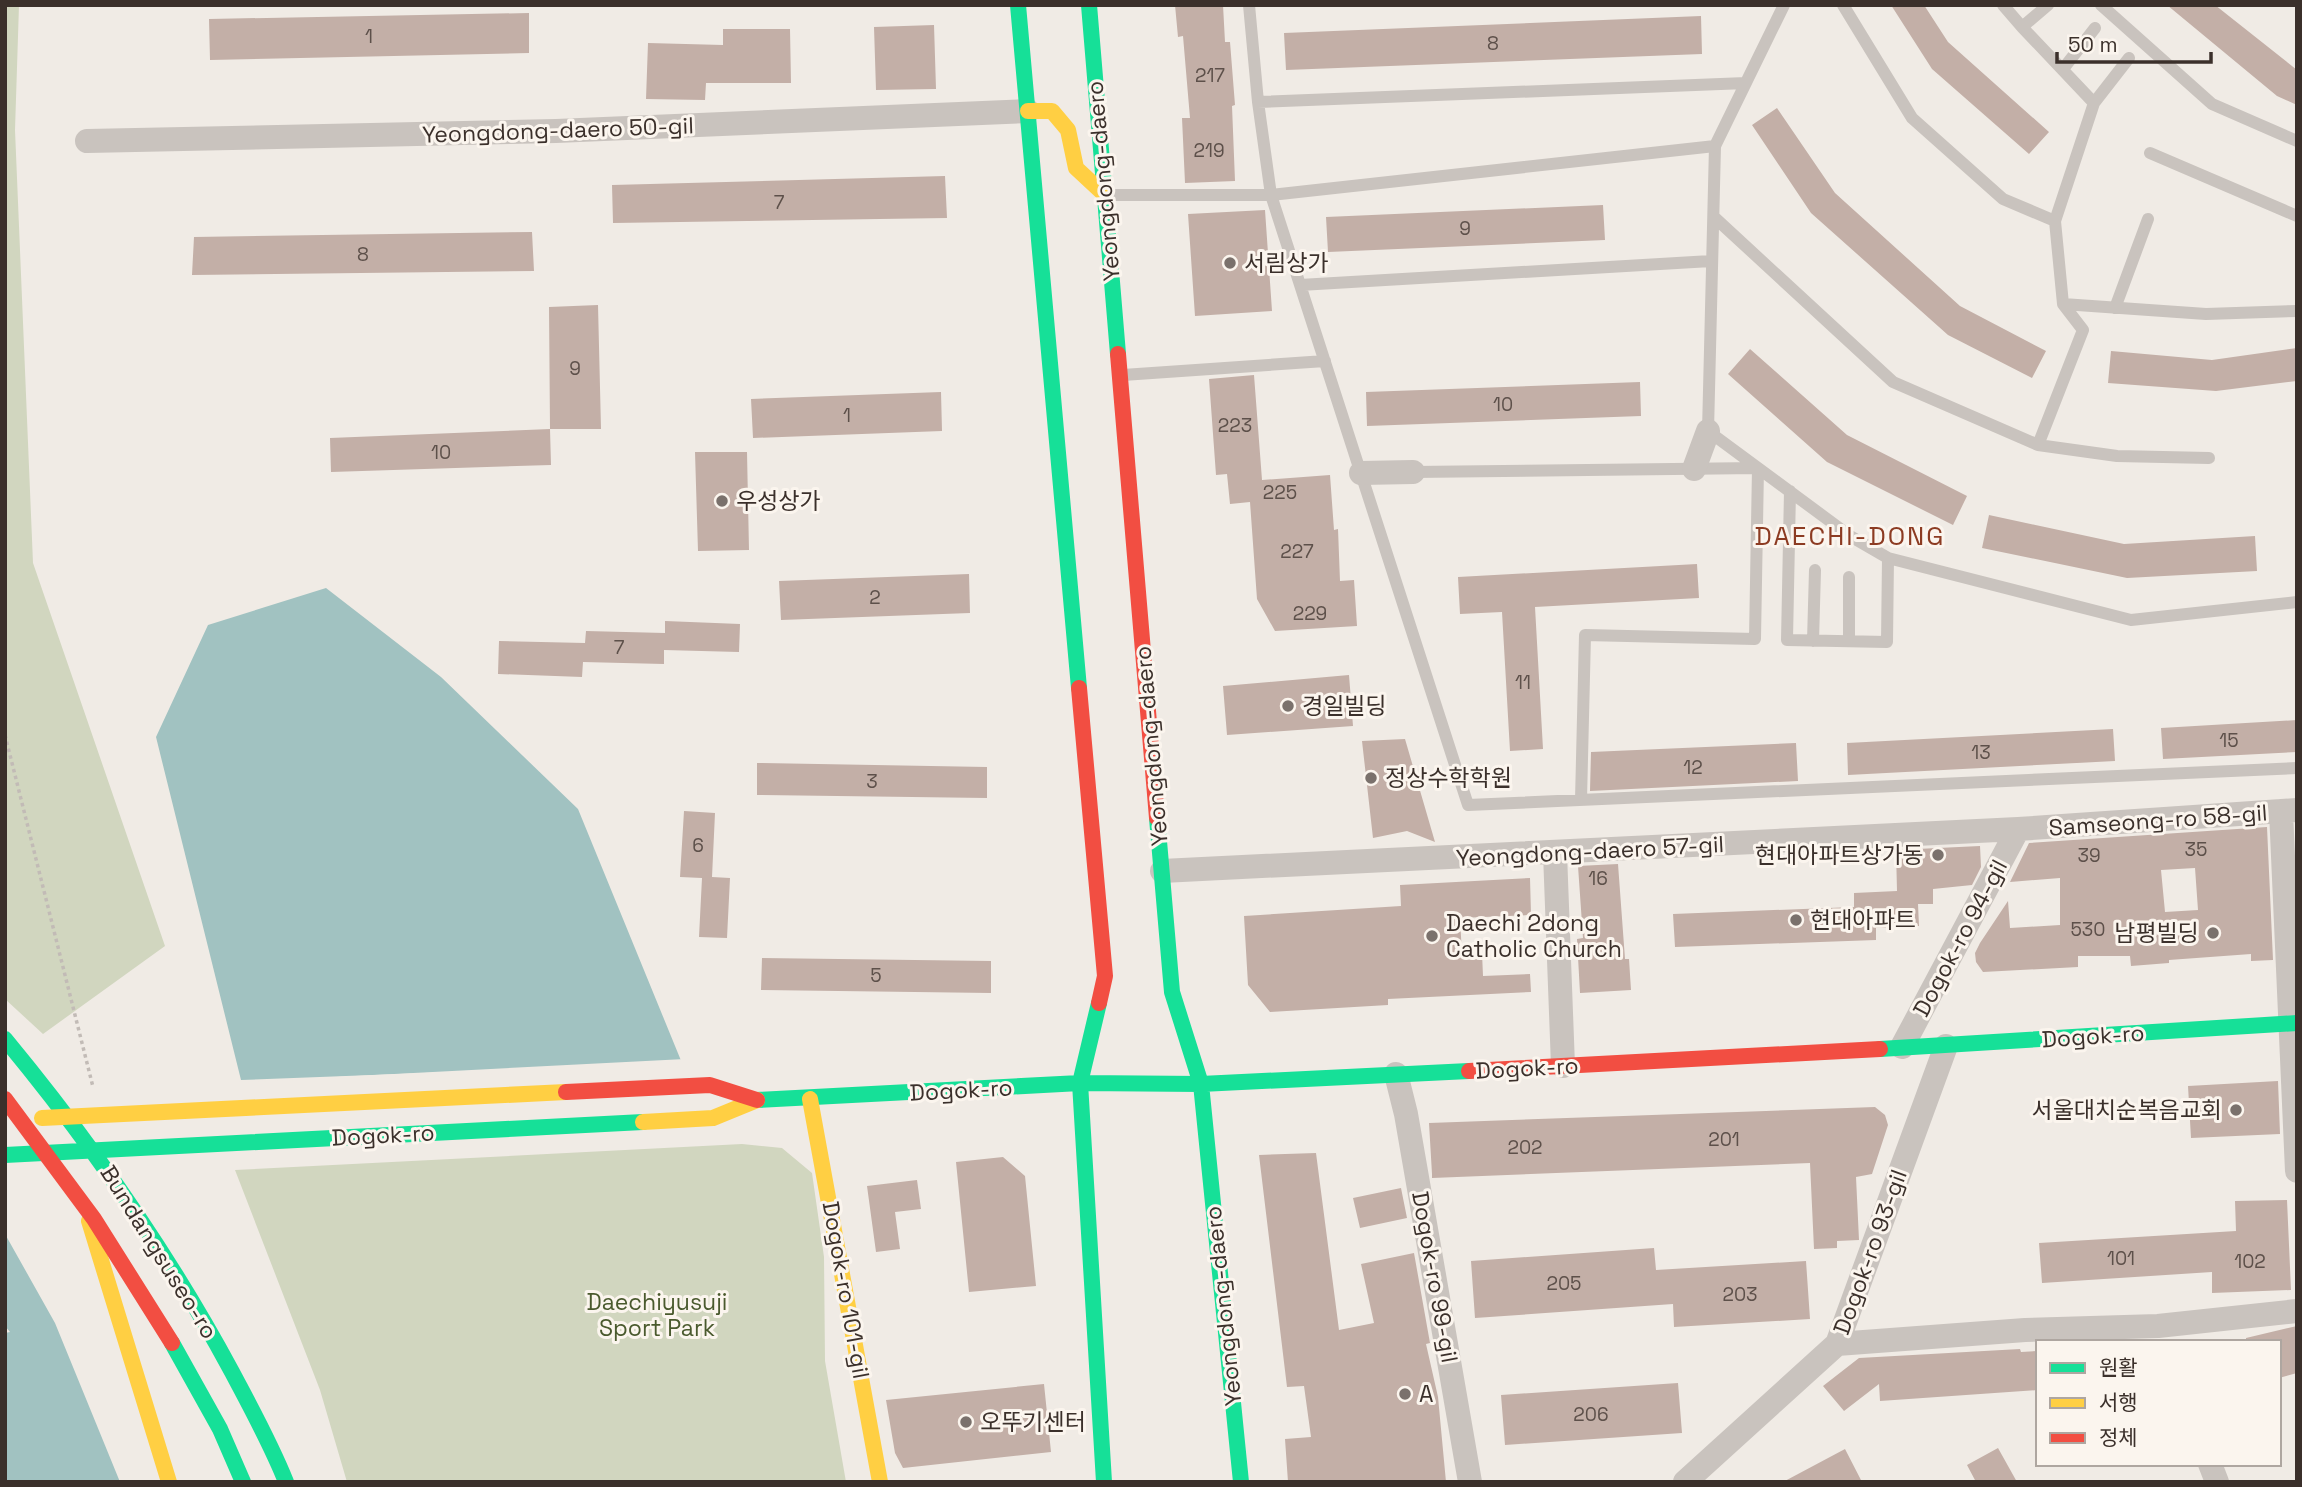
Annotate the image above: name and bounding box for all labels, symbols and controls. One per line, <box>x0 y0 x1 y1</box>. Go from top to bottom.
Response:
scale bar <box>2057 21 2211 65</box>
house number: 1 <box>365 24 373 49</box>
house number: 8 <box>1487 31 1499 56</box>
text: 50 m <box>2068 31 2118 58</box>
house number: 217 <box>1195 63 1225 88</box>
street label: Yeongdong-daero <box>1079 80 1127 282</box>
street label: Yeongdong-daero 50-gil <box>422 110 694 150</box>
house number: 219 <box>1193 138 1225 163</box>
house number: 7 <box>774 190 785 215</box>
house number: 9 <box>1459 216 1471 241</box>
house number: 8 <box>357 242 369 267</box>
place label: 서림상가 <box>1244 248 1329 278</box>
marker: 서림상가 <box>1222 255 1238 271</box>
house number: 9 <box>569 356 581 381</box>
house number: 10 <box>1493 392 1513 417</box>
house number: 1 <box>843 403 851 428</box>
house number: 223 <box>1218 413 1252 438</box>
house number: 10 <box>431 440 451 465</box>
house number: 225 <box>1263 480 1297 505</box>
place label: 우성상가 <box>736 486 821 516</box>
marker: 우성상가 <box>714 493 730 509</box>
district label: DAECHI-DONG <box>1755 519 1946 553</box>
house number: 227 <box>1280 539 1314 564</box>
house number: 2 <box>869 585 881 610</box>
house number: 229 <box>1293 601 1327 626</box>
house number: 7 <box>614 635 625 660</box>
street label: Yeongdong-daero <box>1127 645 1175 847</box>
house number: 11 <box>1515 670 1531 695</box>
place label: 경일빌딩 <box>1302 691 1387 721</box>
marker: 경일빌딩 <box>1280 698 1296 714</box>
house number: 15 <box>2219 728 2239 753</box>
house number: 13 <box>1971 740 1991 765</box>
house number: 12 <box>1683 755 1703 780</box>
place label: 정상수학학원 <box>1385 763 1512 793</box>
house number: 3 <box>866 769 878 794</box>
marker: 정상수학학원 <box>1363 770 1379 786</box>
street label: Samseong-ro 58-gil <box>2048 797 2268 843</box>
street label: Yeongdong-daero 57-gil <box>1455 829 1725 873</box>
house number: 6 <box>692 833 704 858</box>
house number: 35 <box>2185 837 2207 862</box>
place label: 현대아파트상가동 <box>1755 840 1924 870</box>
house number: 39 <box>2077 843 2101 868</box>
marker: 현대아파트상가동 <box>1930 847 1946 863</box>
street label: Dogok-ro 94-gil <box>1906 854 2014 1022</box>
house number: 16 <box>1588 866 1608 891</box>
place label: 현대아파트 <box>1810 905 1916 935</box>
place label: Daechi 2dong Catholic Church <box>1446 908 1622 964</box>
marker: 현대아파트 <box>1788 912 1804 928</box>
house number: 530 <box>2070 917 2106 942</box>
place label: 남평빌딩 <box>2114 918 2199 948</box>
marker: 남평빌딩 <box>2205 925 2221 941</box>
marker: Daechi 2dong Catholic Church <box>1424 928 1440 944</box>
house number: 5 <box>870 963 882 988</box>
street label: Dogok-ro <box>2041 1017 2145 1055</box>
street label: Dogok-ro <box>1475 1050 1579 1086</box>
street label: Dogok-ro <box>909 1072 1013 1108</box>
place label: 서울대치순복음교회 <box>2032 1095 2222 1125</box>
marker: 서울대치순복음교회 <box>2228 1102 2244 1118</box>
street label: Dogok-ro <box>331 1117 435 1153</box>
house number: 201 <box>1708 1127 1740 1152</box>
house number: 202 <box>1507 1135 1543 1160</box>
street label: Bundangsuseo-ro <box>93 1160 225 1344</box>
street label: Dogok-ro 93-gil <box>1826 1165 1914 1339</box>
street label: Dogok-ro 99-gil <box>1405 1189 1465 1365</box>
street label: Dogok-ro 101-gil <box>816 1199 876 1381</box>
street label: Yeongdong-daero <box>1198 1205 1248 1407</box>
house number: 101 <box>2107 1246 2135 1271</box>
house number: 102 <box>2234 1249 2266 1274</box>
house number: 205 <box>1546 1271 1582 1296</box>
house number: 203 <box>1722 1282 1758 1307</box>
park label: Daechiyusuji Sport Park <box>587 1287 727 1343</box>
legend <box>2036 1340 2281 1466</box>
text: 원활 <box>2099 1354 2138 1381</box>
place label: A <box>1419 1379 1434 1409</box>
marker: A <box>1397 1386 1413 1402</box>
text: 서행 <box>2099 1389 2138 1416</box>
house number: 206 <box>1573 1402 1609 1427</box>
place label: 오뚜기센터 <box>980 1407 1086 1437</box>
marker: 오뚜기센터 <box>958 1414 974 1430</box>
text: 정체 <box>2099 1424 2138 1451</box>

